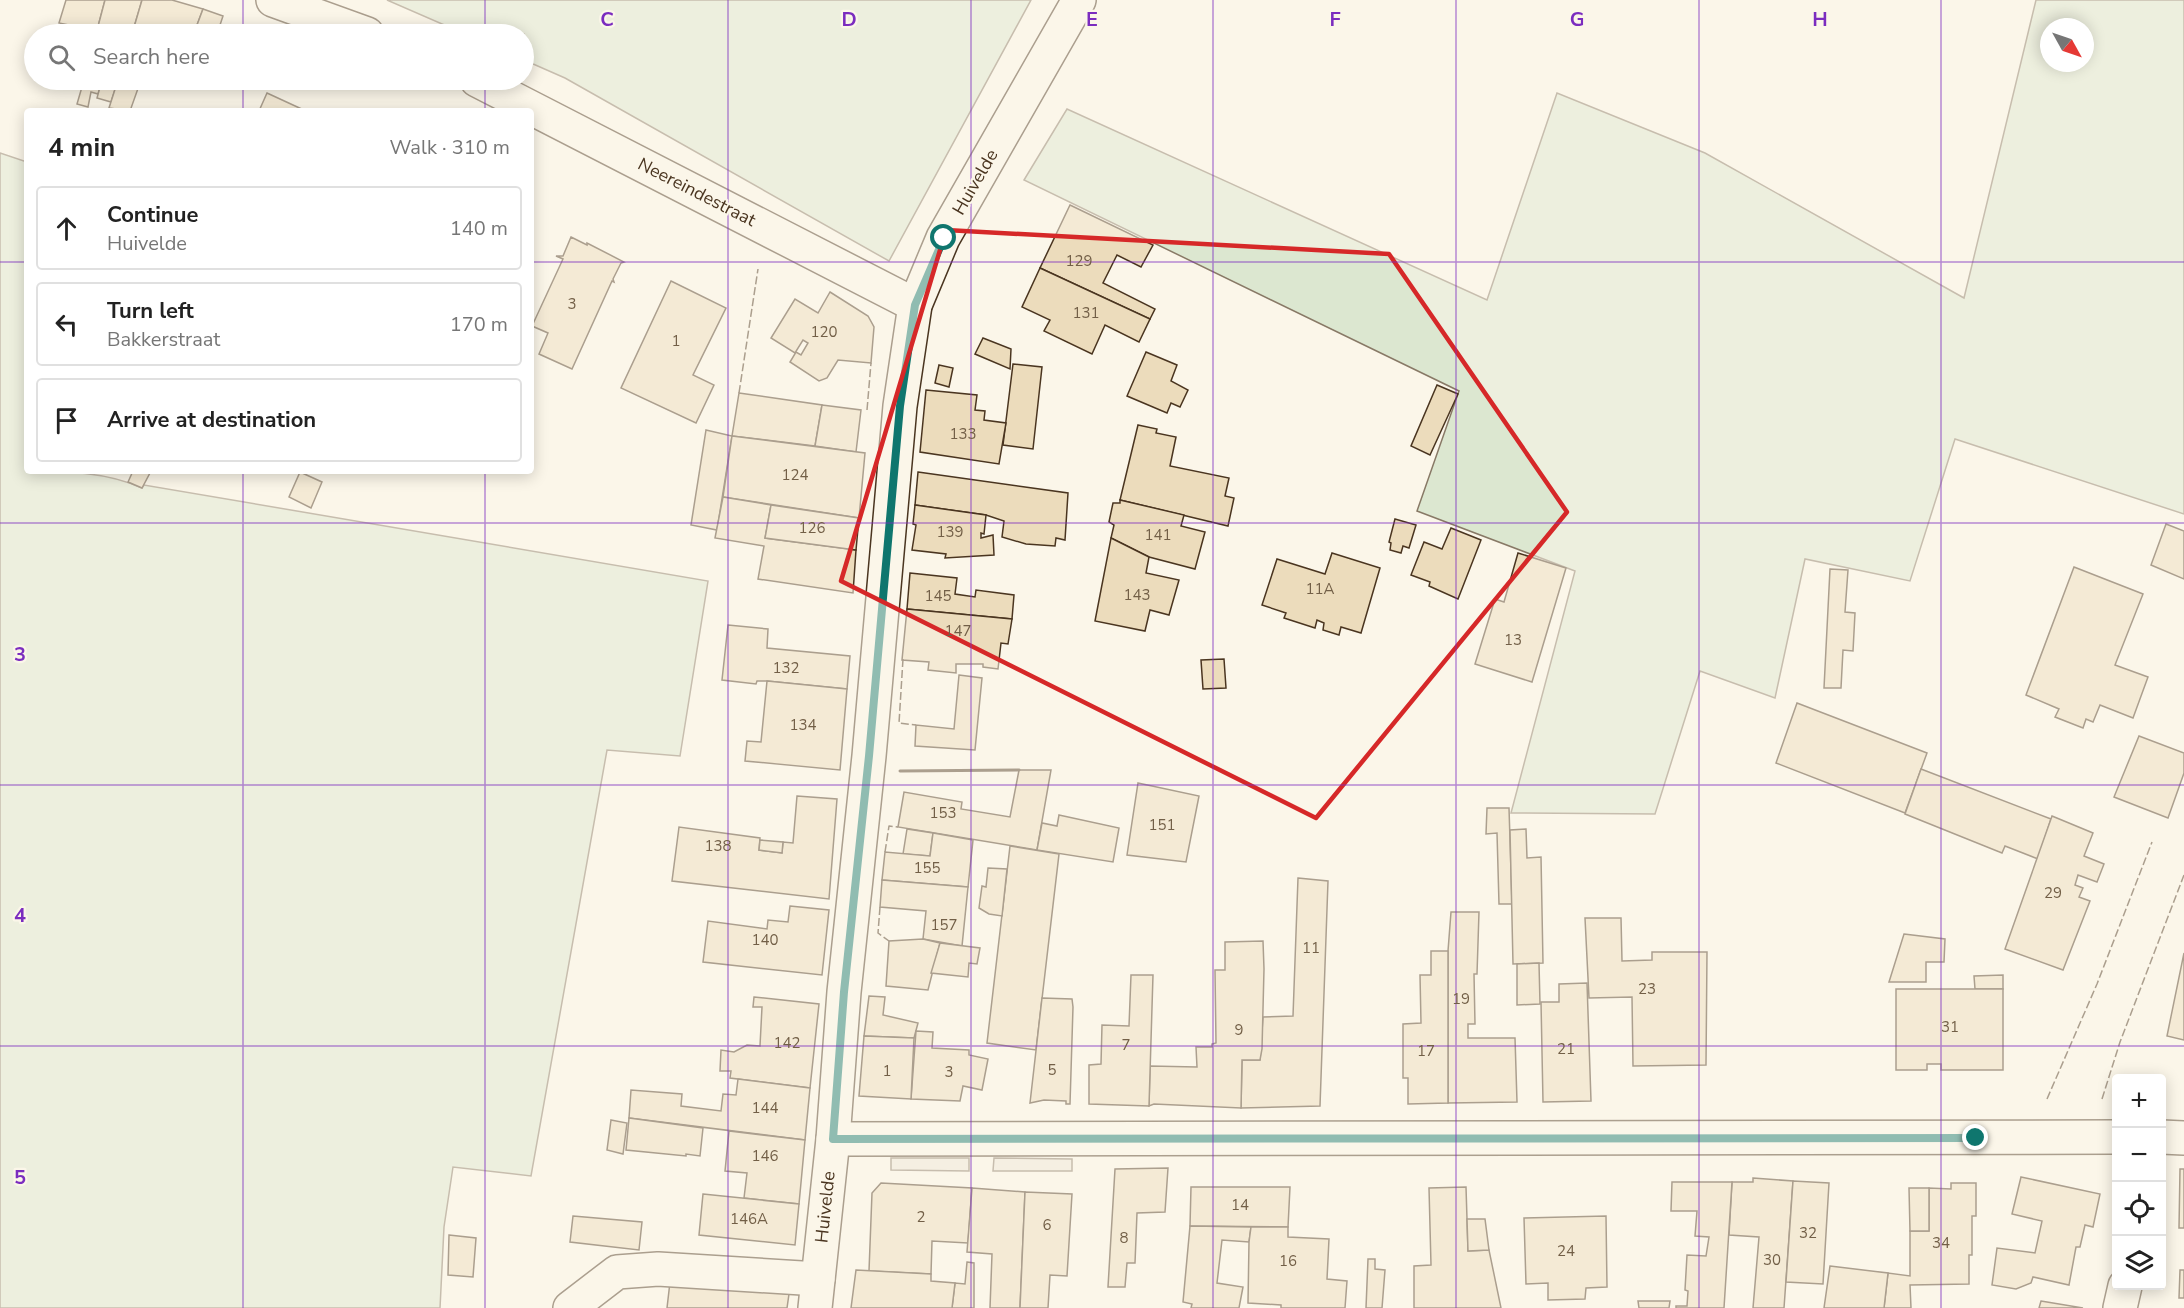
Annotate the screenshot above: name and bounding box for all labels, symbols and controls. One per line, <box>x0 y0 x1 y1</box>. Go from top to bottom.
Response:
text: C <box>600 6 614 33</box>
text: D <box>841 6 857 33</box>
text: E <box>1086 6 1098 33</box>
text: F <box>1329 6 1341 33</box>
text: G <box>1570 6 1584 33</box>
text: H <box>1812 6 1828 33</box>
north arrow <box>2040 18 2094 72</box>
search box <box>24 24 534 90</box>
icon: search <box>45 41 78 74</box>
text: Search here <box>93 42 210 72</box>
text: 4 min <box>48 130 115 165</box>
text: Walk · 310 m <box>390 134 510 161</box>
street label: Huivelde <box>947 145 1003 219</box>
street label: Neereindestraat <box>634 152 761 232</box>
text: Continue <box>107 200 198 230</box>
icon: ahead <box>50 212 83 245</box>
text: 140 m <box>450 215 508 242</box>
route start <box>930 224 956 250</box>
text: Huivelde <box>107 230 187 257</box>
house number: 129 <box>1065 251 1093 271</box>
house number: 3 <box>567 294 577 314</box>
text: Turn left <box>107 296 194 326</box>
house number: 131 <box>1072 303 1100 323</box>
icon: left <box>50 308 83 341</box>
text: 170 m <box>450 311 508 338</box>
house number: 120 <box>810 322 838 342</box>
text: Bakkerstraat <box>107 326 220 353</box>
house number: 1 <box>671 331 681 351</box>
icon: arrive <box>50 404 83 437</box>
text: Arrive at destination <box>107 405 316 435</box>
house number: 133 <box>949 424 977 444</box>
house number: 124 <box>781 465 809 485</box>
house number: 126 <box>798 518 826 538</box>
house number: 139 <box>936 522 964 542</box>
house number: 141 <box>1144 525 1172 545</box>
house number: 11A <box>1306 579 1335 599</box>
house number: 143 <box>1123 585 1151 605</box>
house number: 145 <box>924 586 952 606</box>
house number: 147 <box>944 621 972 641</box>
house number: 13 <box>1504 630 1522 650</box>
text: 3 <box>14 641 26 668</box>
house number: 132 <box>772 658 800 678</box>
house number: 134 <box>789 715 817 735</box>
house number: 153 <box>929 803 957 823</box>
house number: 151 <box>1148 815 1176 835</box>
house number: 138 <box>704 836 732 856</box>
house number: 155 <box>913 858 941 878</box>
house number: 29 <box>2044 883 2062 903</box>
text: 4 <box>14 902 26 929</box>
house number: 157 <box>930 915 958 935</box>
house number: 140 <box>751 930 779 950</box>
house number: 11 <box>1302 938 1320 958</box>
house number: 23 <box>1638 979 1656 999</box>
house number: 19 <box>1452 989 1470 1009</box>
house number: 31 <box>1941 1017 1959 1037</box>
house number: 9 <box>1234 1020 1244 1040</box>
house number: 142 <box>773 1033 801 1053</box>
house number: 7 <box>1121 1035 1131 1055</box>
house number: 21 <box>1557 1039 1575 1059</box>
house number: 17 <box>1417 1041 1435 1061</box>
house number: 5 <box>1047 1060 1057 1080</box>
house number: 1 <box>882 1061 892 1081</box>
house number: 3 <box>944 1062 954 1082</box>
map controls <box>2112 1074 2166 1290</box>
button: + <box>2112 1074 2166 1128</box>
house number: 144 <box>751 1098 779 1118</box>
route end <box>1962 1124 1988 1150</box>
button: − <box>2112 1128 2166 1182</box>
house number: 146 <box>751 1146 779 1166</box>
text: 5 <box>14 1164 26 1191</box>
street label: Huivelde <box>809 1170 841 1244</box>
button: locate <box>2112 1182 2166 1236</box>
house number: 14 <box>1231 1195 1249 1215</box>
house number: 2 <box>916 1207 926 1227</box>
house number: 146A <box>730 1209 768 1229</box>
house number: 6 <box>1042 1215 1052 1235</box>
house number: 32 <box>1799 1223 1817 1243</box>
house number: 8 <box>1119 1228 1129 1248</box>
house number: 34 <box>1932 1233 1950 1253</box>
button: layers <box>2112 1236 2166 1290</box>
house number: 24 <box>1557 1241 1575 1261</box>
house number: 30 <box>1763 1250 1781 1270</box>
house number: 16 <box>1279 1251 1297 1271</box>

